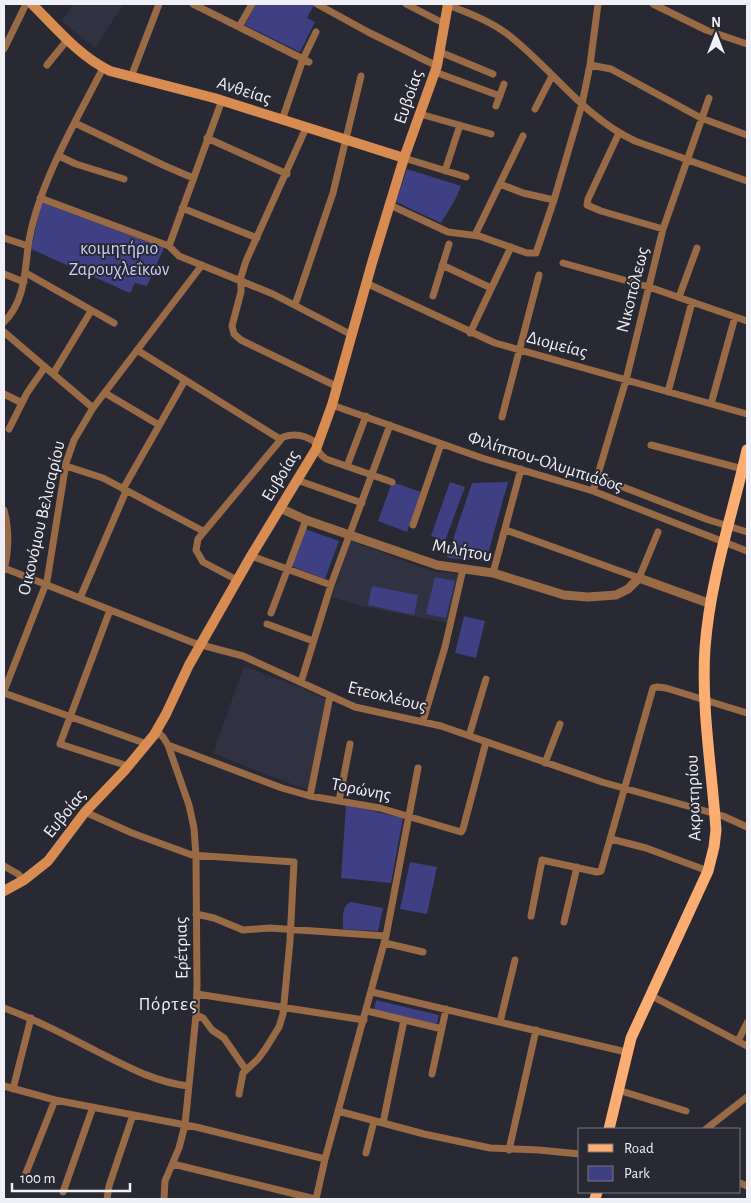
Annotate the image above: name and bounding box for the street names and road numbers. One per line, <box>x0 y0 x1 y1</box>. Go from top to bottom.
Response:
street label: Ευβοίας <box>390 67 427 126</box>
street label: Ανθείας <box>215 73 273 108</box>
street label: Νικοπόλεως <box>614 245 652 335</box>
street label: Διομείας <box>525 327 590 362</box>
street label: Φιλίππου-Ολυμπιάδος <box>465 427 625 496</box>
street label: Οικονόμου Βελισαρίου <box>14 439 69 597</box>
street label: Ευβοίας <box>258 447 303 505</box>
street label: Μιλήτου <box>431 536 493 566</box>
street label: Ετεοκλέους <box>346 679 428 715</box>
street label: Ακρωτηρίου <box>683 755 704 841</box>
street label: Τορώνης <box>329 775 393 805</box>
street label: Ευβοίας <box>40 786 90 841</box>
street label: Ερέτριας <box>172 917 192 979</box>

